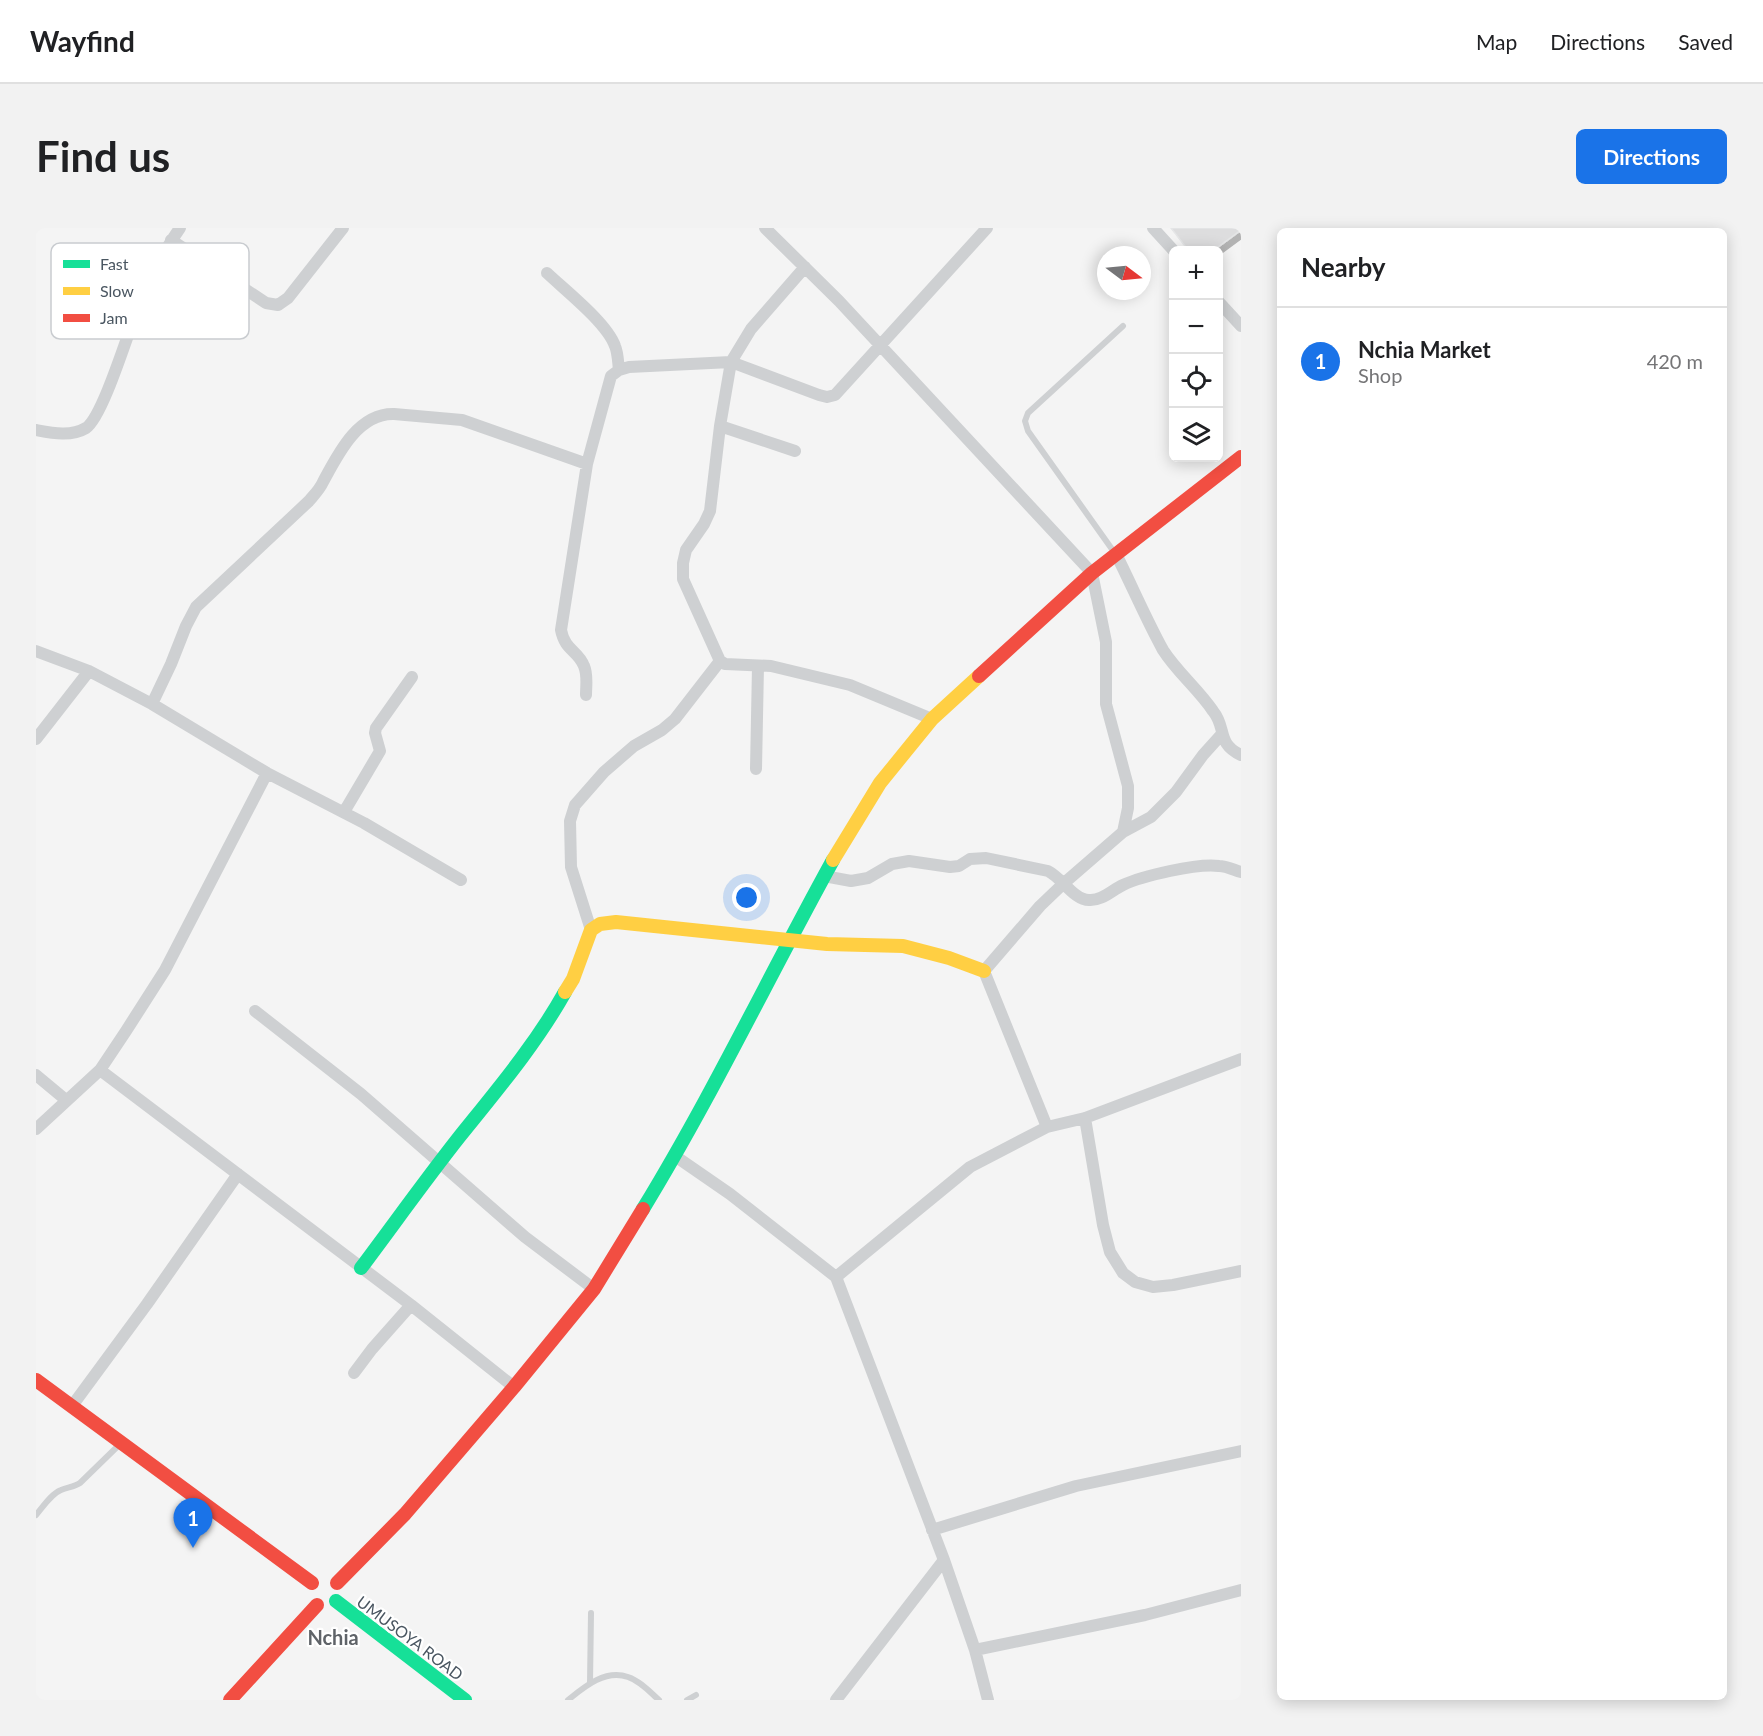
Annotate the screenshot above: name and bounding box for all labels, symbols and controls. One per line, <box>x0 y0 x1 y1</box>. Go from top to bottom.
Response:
text: Wayfind <box>30 24 135 58</box>
text: Map <box>1476 29 1517 54</box>
text: Directions <box>1550 29 1645 54</box>
text: Saved <box>1678 29 1733 54</box>
button: Directions <box>1576 129 1727 184</box>
text: Find us <box>36 131 170 181</box>
legend <box>51 243 249 339</box>
north arrow <box>1097 246 1151 300</box>
map controls <box>1169 246 1223 462</box>
button: + <box>1169 246 1223 300</box>
text: Nearby <box>1301 251 1386 283</box>
text: Fast <box>100 254 129 273</box>
text: Slow <box>100 281 134 300</box>
button: − <box>1169 300 1223 354</box>
text: Jam <box>100 308 128 327</box>
text: Nchia Market <box>1358 336 1491 363</box>
text: 1 <box>1315 349 1326 373</box>
text: 420 m <box>1647 349 1703 373</box>
button: locate <box>1169 354 1223 408</box>
text: Shop <box>1358 363 1402 387</box>
button: layers <box>1169 408 1223 462</box>
your location <box>732 883 761 912</box>
pin: 1 <box>174 1498 212 1548</box>
street label: UMUSOYA ROAD <box>353 1592 467 1684</box>
district label: Nchia <box>307 1625 359 1649</box>

